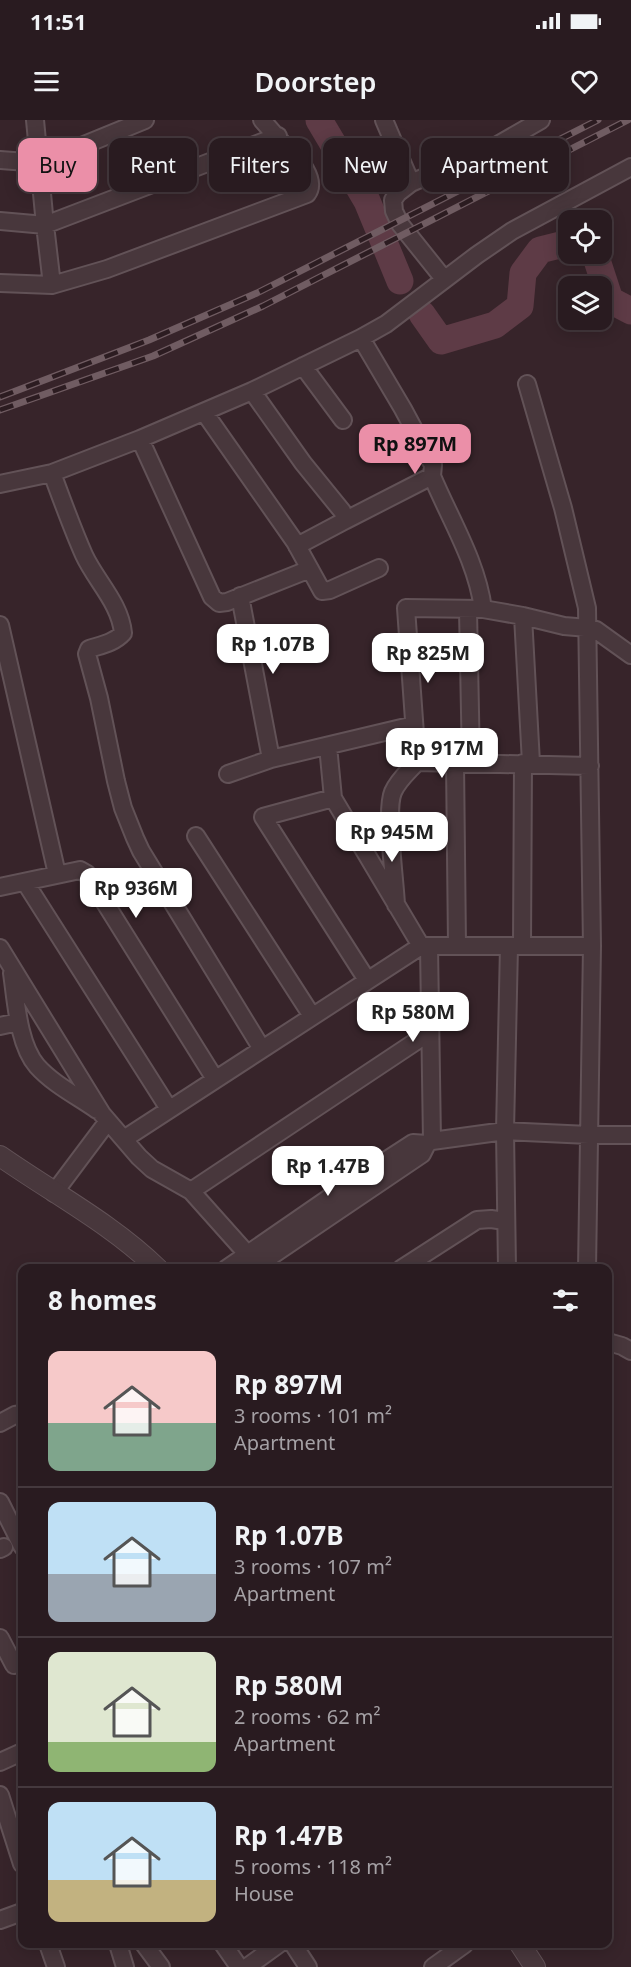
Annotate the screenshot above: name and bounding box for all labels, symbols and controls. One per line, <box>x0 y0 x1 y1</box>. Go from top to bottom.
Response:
text: 11:51 <box>30 6 87 36</box>
text: Doorstep <box>255 63 376 100</box>
icon: menu <box>30 65 63 98</box>
icon: heart <box>568 65 601 98</box>
chip: Buy <box>18 138 97 192</box>
chip: Rent <box>109 138 197 192</box>
chip: Filters <box>209 138 311 192</box>
chip: New <box>323 138 409 192</box>
chip: Apartment <box>421 138 569 192</box>
map controls <box>558 210 612 330</box>
button: locate <box>558 210 612 264</box>
button: layers <box>558 276 612 330</box>
pin: Rp 897M <box>360 424 470 475</box>
text: Rp 897M <box>373 430 457 457</box>
pin: Rp 1.07B <box>211 624 335 675</box>
text: Rp 1.07B <box>231 630 315 657</box>
pin: Rp 825M <box>373 633 483 684</box>
text: Rp 825M <box>386 639 470 666</box>
pin: Rp 917M <box>387 728 497 779</box>
text: Rp 917M <box>400 734 484 761</box>
pin: Rp 945M <box>337 812 447 863</box>
text: Rp 945M <box>350 818 434 845</box>
pin: Rp 936M <box>81 868 191 919</box>
text: Rp 936M <box>94 874 178 901</box>
pin: Rp 580M <box>358 992 468 1043</box>
text: Rp 580M <box>371 998 455 1025</box>
pin: Rp 1.47B <box>266 1146 390 1197</box>
text: Rp 1.47B <box>286 1152 370 1179</box>
text: 8 homes <box>48 1282 157 1318</box>
icon: filters <box>549 1284 582 1317</box>
text: Rp 897M <box>234 1366 343 1402</box>
icon: home <box>96 1375 168 1447</box>
text: 3 rooms · 101 m² <box>234 1402 392 1429</box>
text: Apartment <box>234 1429 335 1456</box>
text: Rp 1.07B <box>234 1517 343 1553</box>
icon: home <box>96 1526 168 1598</box>
text: 3 rooms · 107 m² <box>234 1553 392 1580</box>
text: Apartment <box>234 1580 335 1607</box>
text: Rp 580M <box>234 1667 343 1703</box>
icon: home <box>96 1676 168 1748</box>
text: 2 rooms · 62 m² <box>234 1703 381 1730</box>
text: Apartment <box>234 1730 335 1757</box>
text: Rp 1.47B <box>234 1817 343 1853</box>
icon: home <box>96 1826 168 1898</box>
text: 5 rooms · 118 m² <box>234 1853 392 1880</box>
text: House <box>234 1880 294 1907</box>

